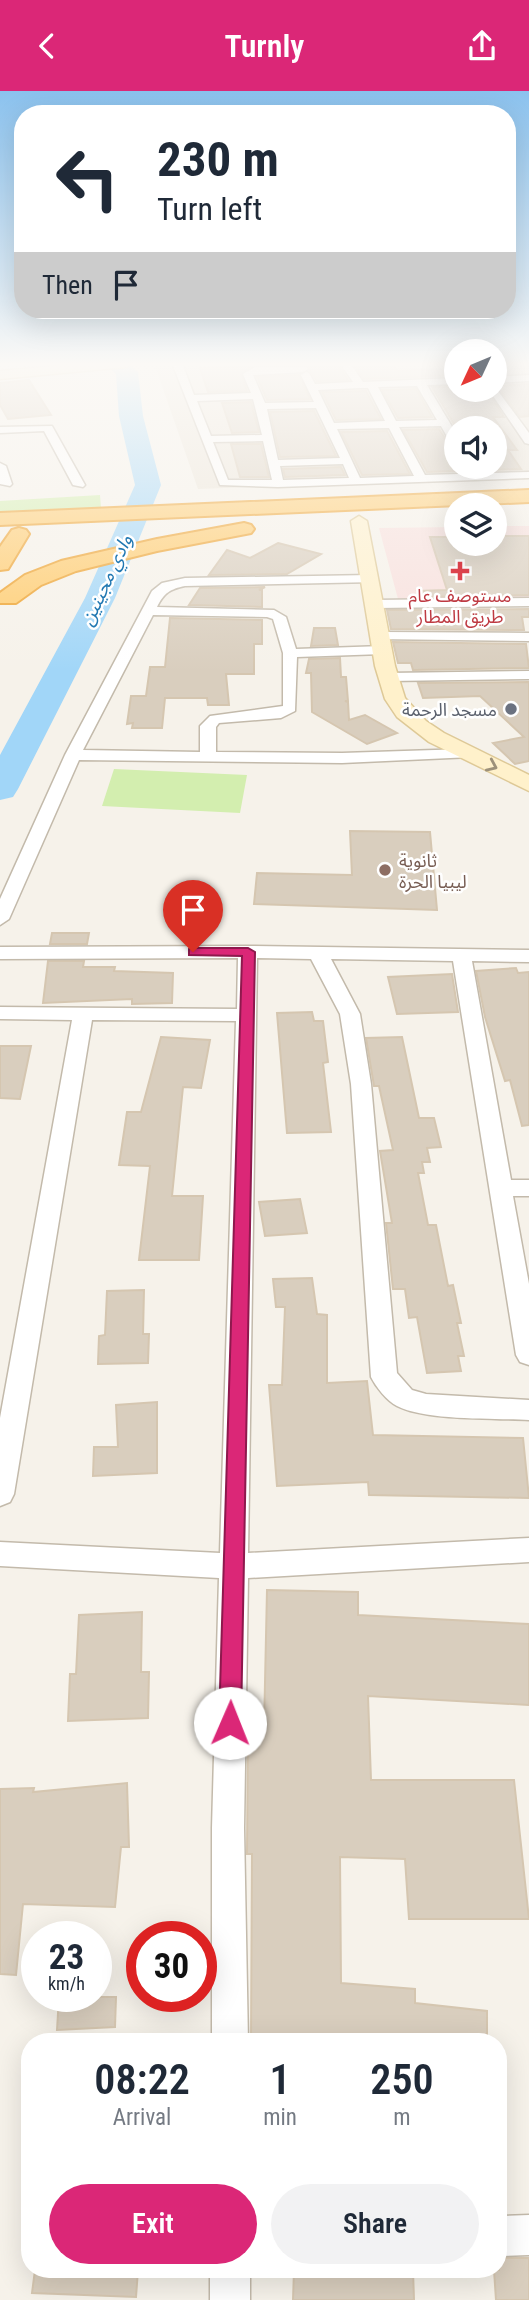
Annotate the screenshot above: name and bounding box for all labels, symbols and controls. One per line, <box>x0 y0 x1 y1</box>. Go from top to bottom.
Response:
icon: back <box>28 27 66 65</box>
text: Turnly <box>225 27 304 65</box>
icon: share <box>463 27 501 65</box>
text: 230 m <box>157 131 279 188</box>
icon: left <box>42 133 133 224</box>
text: Turn left <box>157 190 262 228</box>
icon: arrive <box>107 266 145 304</box>
text: Then <box>42 270 93 300</box>
north arrow <box>444 339 508 403</box>
map controls <box>444 339 507 556</box>
button: sound <box>444 416 507 479</box>
button: layers <box>444 493 507 556</box>
water label: وادي مجينين <box>75 531 140 630</box>
marker: مستوصف عام طريق المطار <box>450 561 470 581</box>
place label: مستوصف عام طريق المطار <box>408 585 512 628</box>
place label: مسجد الرحمة <box>402 699 497 721</box>
marker: مسجد الرحمة <box>503 701 519 717</box>
one-way arrow <box>485 757 497 771</box>
place label: ثانوية ليبيا الحرة <box>399 850 467 893</box>
marker: ثانوية ليبيا الحرة <box>377 862 393 878</box>
pin <box>163 880 223 952</box>
icon: arrive <box>174 891 212 929</box>
position arrow <box>193 1686 267 1760</box>
speed limit sign: 30 <box>126 1921 217 2012</box>
text: 23 <box>49 1937 84 1978</box>
text: km/h <box>48 1973 85 1994</box>
text: 08:22 <box>94 2055 190 2104</box>
text: 1 <box>270 2055 291 2104</box>
text: 250 <box>370 2055 434 2104</box>
text: Arrival <box>113 2104 171 2131</box>
text: min <box>263 2104 297 2131</box>
text: m <box>393 2104 411 2131</box>
button: Exit <box>49 2184 257 2264</box>
button: Share <box>271 2184 479 2264</box>

